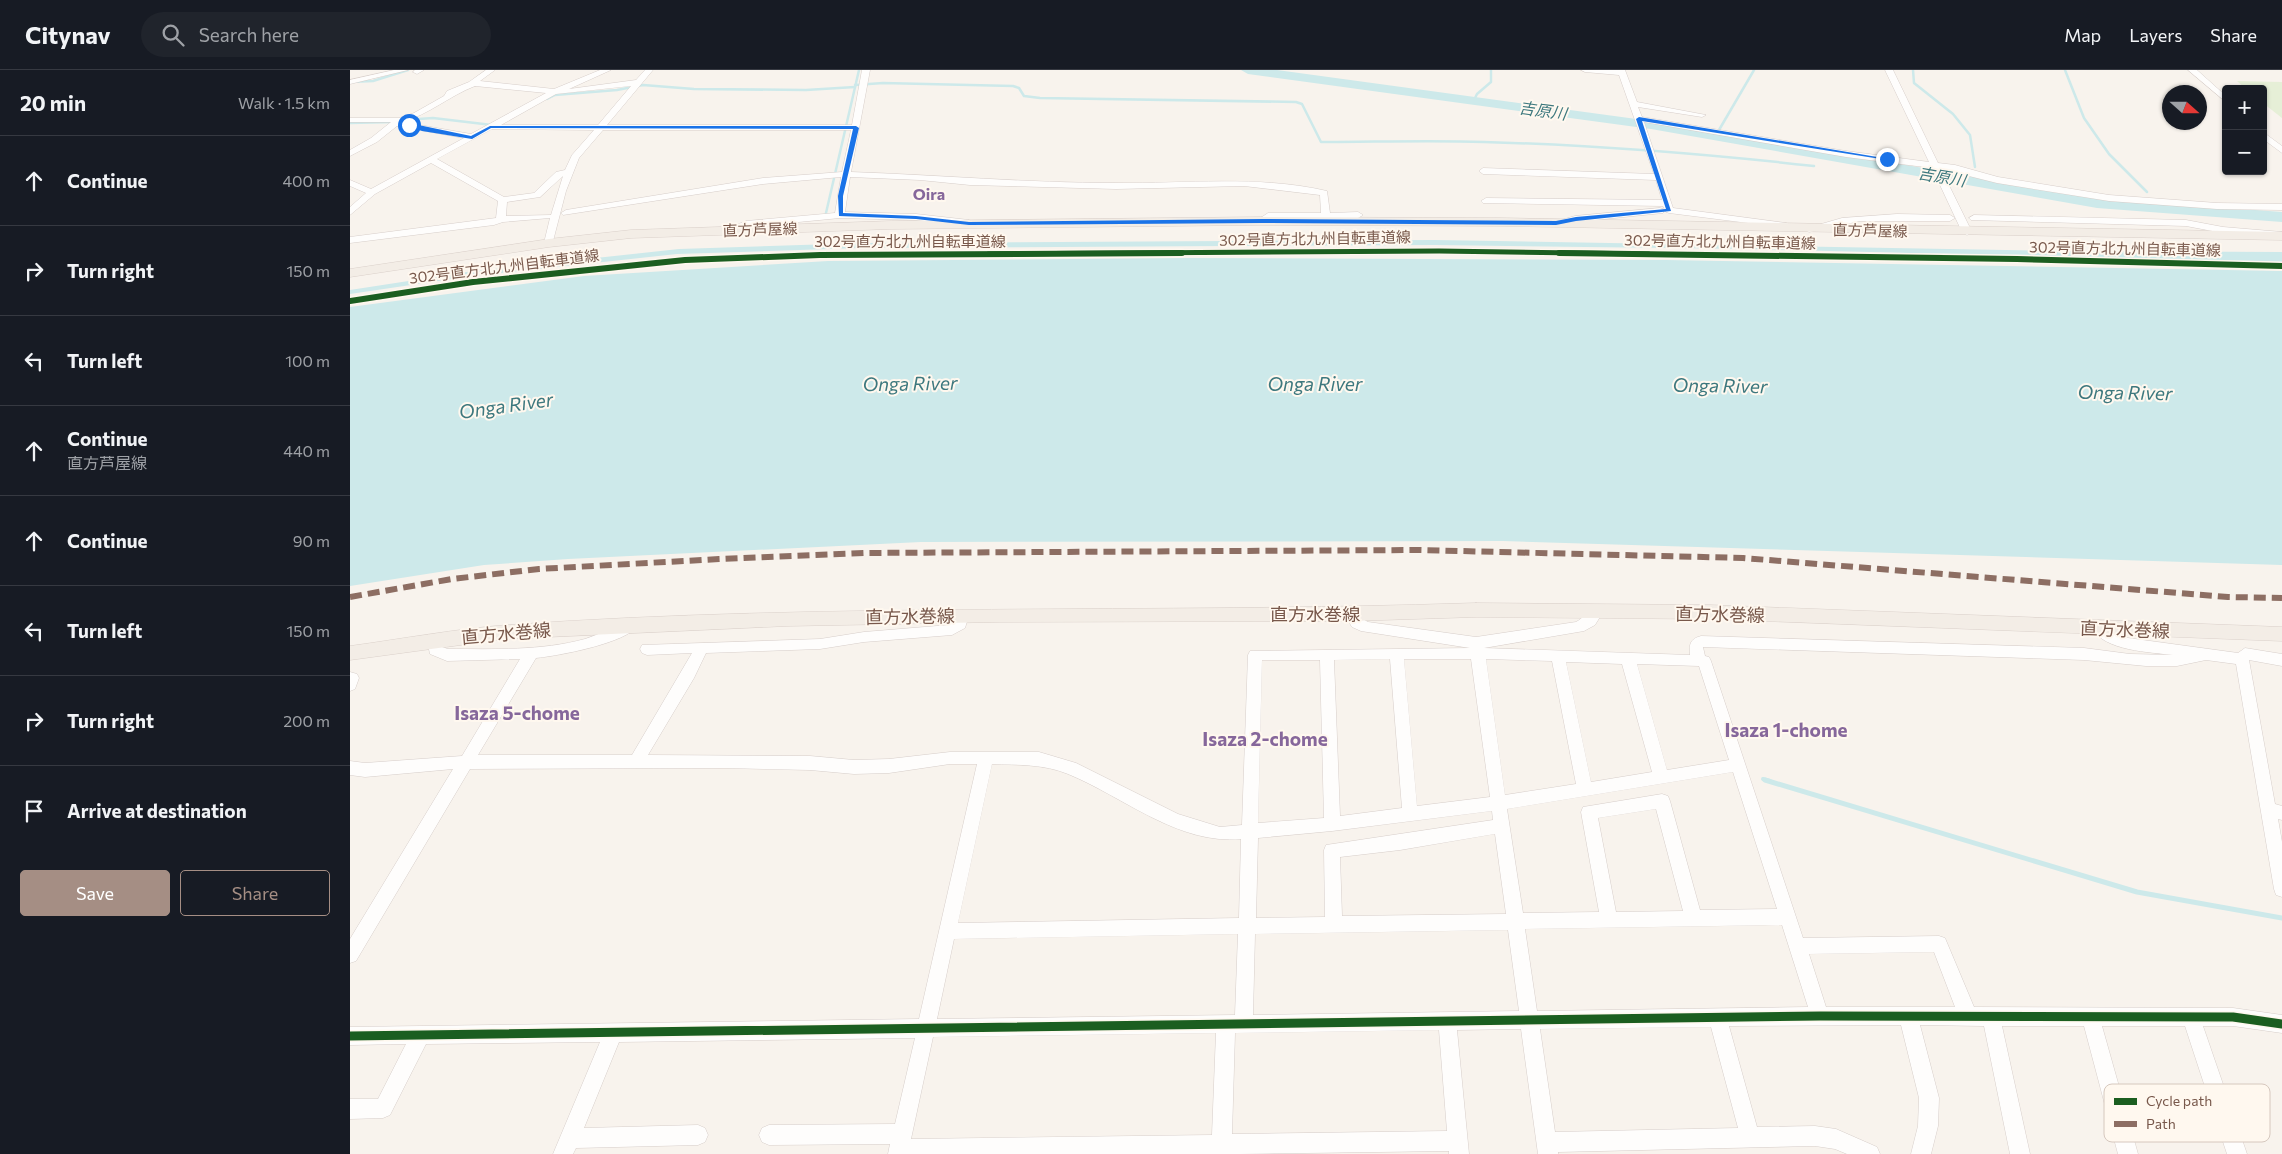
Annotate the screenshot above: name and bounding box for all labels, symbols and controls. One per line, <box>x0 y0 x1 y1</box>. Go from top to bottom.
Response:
search box <box>141 12 491 57</box>
text: Citynav <box>25 20 111 49</box>
icon: search <box>159 21 187 49</box>
text: Search here <box>199 23 299 46</box>
text: Map <box>2064 24 2101 46</box>
text: Layers <box>2129 24 2182 46</box>
text: Share <box>2210 24 2257 46</box>
north arrow <box>2162 85 2207 130</box>
map controls <box>2222 85 2267 175</box>
button: + <box>2222 85 2267 130</box>
text: 20 min <box>20 90 86 115</box>
text: Walk · 1.5 km <box>238 93 330 112</box>
water label: 吉原川 <box>1518 97 1570 123</box>
route start <box>398 114 421 137</box>
button: − <box>2222 130 2267 175</box>
route end <box>1876 148 1899 171</box>
water label: 吉原川 <box>1917 162 1969 190</box>
icon: ahead <box>20 167 48 195</box>
text: Continue <box>67 169 147 192</box>
text: 400 m <box>282 171 330 190</box>
district label: Oira <box>913 184 945 203</box>
street label: 直方芦屋線 <box>722 219 798 239</box>
street label: 直方芦屋線 <box>1832 220 1908 240</box>
street label: 302号直方北九州自転車道線 <box>1219 227 1411 249</box>
street label: 302号直方北九州自転車道線 <box>1624 230 1816 252</box>
street label: 302号直方北九州自転車道線 <box>814 232 1006 250</box>
street label: 302号直方北九州自転車道線 <box>2029 237 2221 259</box>
street label: 302号直方北九州自転車道線 <box>408 245 600 287</box>
icon: right <box>20 257 48 285</box>
text: Turn right <box>67 259 154 282</box>
text: 150 m <box>287 261 330 280</box>
icon: left <box>20 347 48 375</box>
text: Turn left <box>67 349 142 372</box>
text: 100 m <box>285 351 330 370</box>
water label: Onga River <box>862 371 959 395</box>
water label: Onga River <box>1268 372 1364 395</box>
water label: Onga River <box>1672 373 1769 397</box>
water label: Onga River <box>2077 380 2174 404</box>
water label: Onga River <box>457 387 556 423</box>
text: Continue <box>67 427 147 450</box>
icon: ahead <box>20 437 48 465</box>
text: 440 m <box>283 441 330 460</box>
text: 直方芦屋線 <box>67 453 147 472</box>
icon: ahead <box>20 527 48 555</box>
text: Continue <box>67 529 147 552</box>
text: 90 m <box>293 531 330 550</box>
street label: 直方水巻線 <box>1675 602 1765 626</box>
street label: 直方水巻線 <box>1270 603 1360 625</box>
street label: 直方水巻線 <box>865 604 955 628</box>
street label: 直方水巻線 <box>2080 616 2170 642</box>
icon: left <box>20 617 48 645</box>
street label: 直方水巻線 <box>460 618 552 648</box>
text: Turn left <box>67 619 142 642</box>
text: 150 m <box>287 621 330 640</box>
district label: Isaza 5-chome <box>454 701 580 724</box>
icon: right <box>20 707 48 735</box>
text: Turn right <box>67 709 154 732</box>
text: 200 m <box>283 711 330 730</box>
district label: Isaza 1-chome <box>1724 718 1848 741</box>
district label: Isaza 2-chome <box>1202 727 1328 750</box>
icon: arrive <box>20 797 48 825</box>
text: Arrive at destination <box>67 799 247 822</box>
button: Save <box>20 870 170 916</box>
button: Share <box>180 870 330 916</box>
legend <box>2104 1084 2270 1142</box>
text: Cycle path <box>2146 1092 2212 1109</box>
text: Path <box>2146 1115 2176 1132</box>

